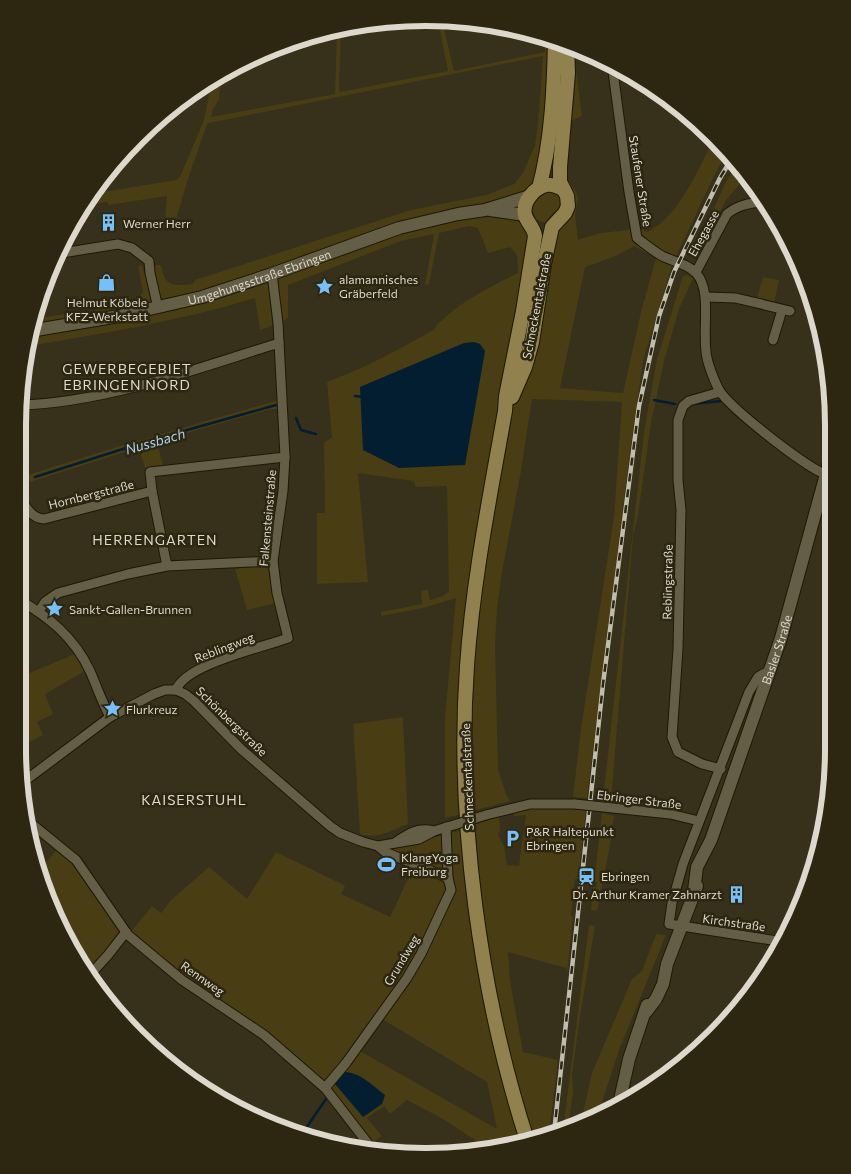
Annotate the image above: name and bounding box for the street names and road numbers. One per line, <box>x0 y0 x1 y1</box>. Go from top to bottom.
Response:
street label: Staufener Straße <box>627 134 655 228</box>
street label: Ehegasse <box>685 208 721 258</box>
street label: Umgehungsstraße Ebringen <box>186 246 333 307</box>
street label: Schneckentalstraße <box>519 252 553 360</box>
street label: Falkensteinstraße <box>256 469 278 567</box>
street label: Hornbergstraße <box>47 477 135 511</box>
street label: Reblingstraße <box>659 544 675 620</box>
street label: Basler Straße <box>758 613 794 686</box>
street label: Reblingweg <box>192 629 256 665</box>
street label: Schönbergstraße <box>193 683 271 759</box>
street label: Schneckentalstraße <box>458 723 476 831</box>
street label: Ebringer Straße <box>596 787 682 811</box>
street label: Kirchstraße <box>702 911 766 933</box>
street label: Grundweg <box>380 932 422 988</box>
street label: Rennweg <box>179 958 228 998</box>

